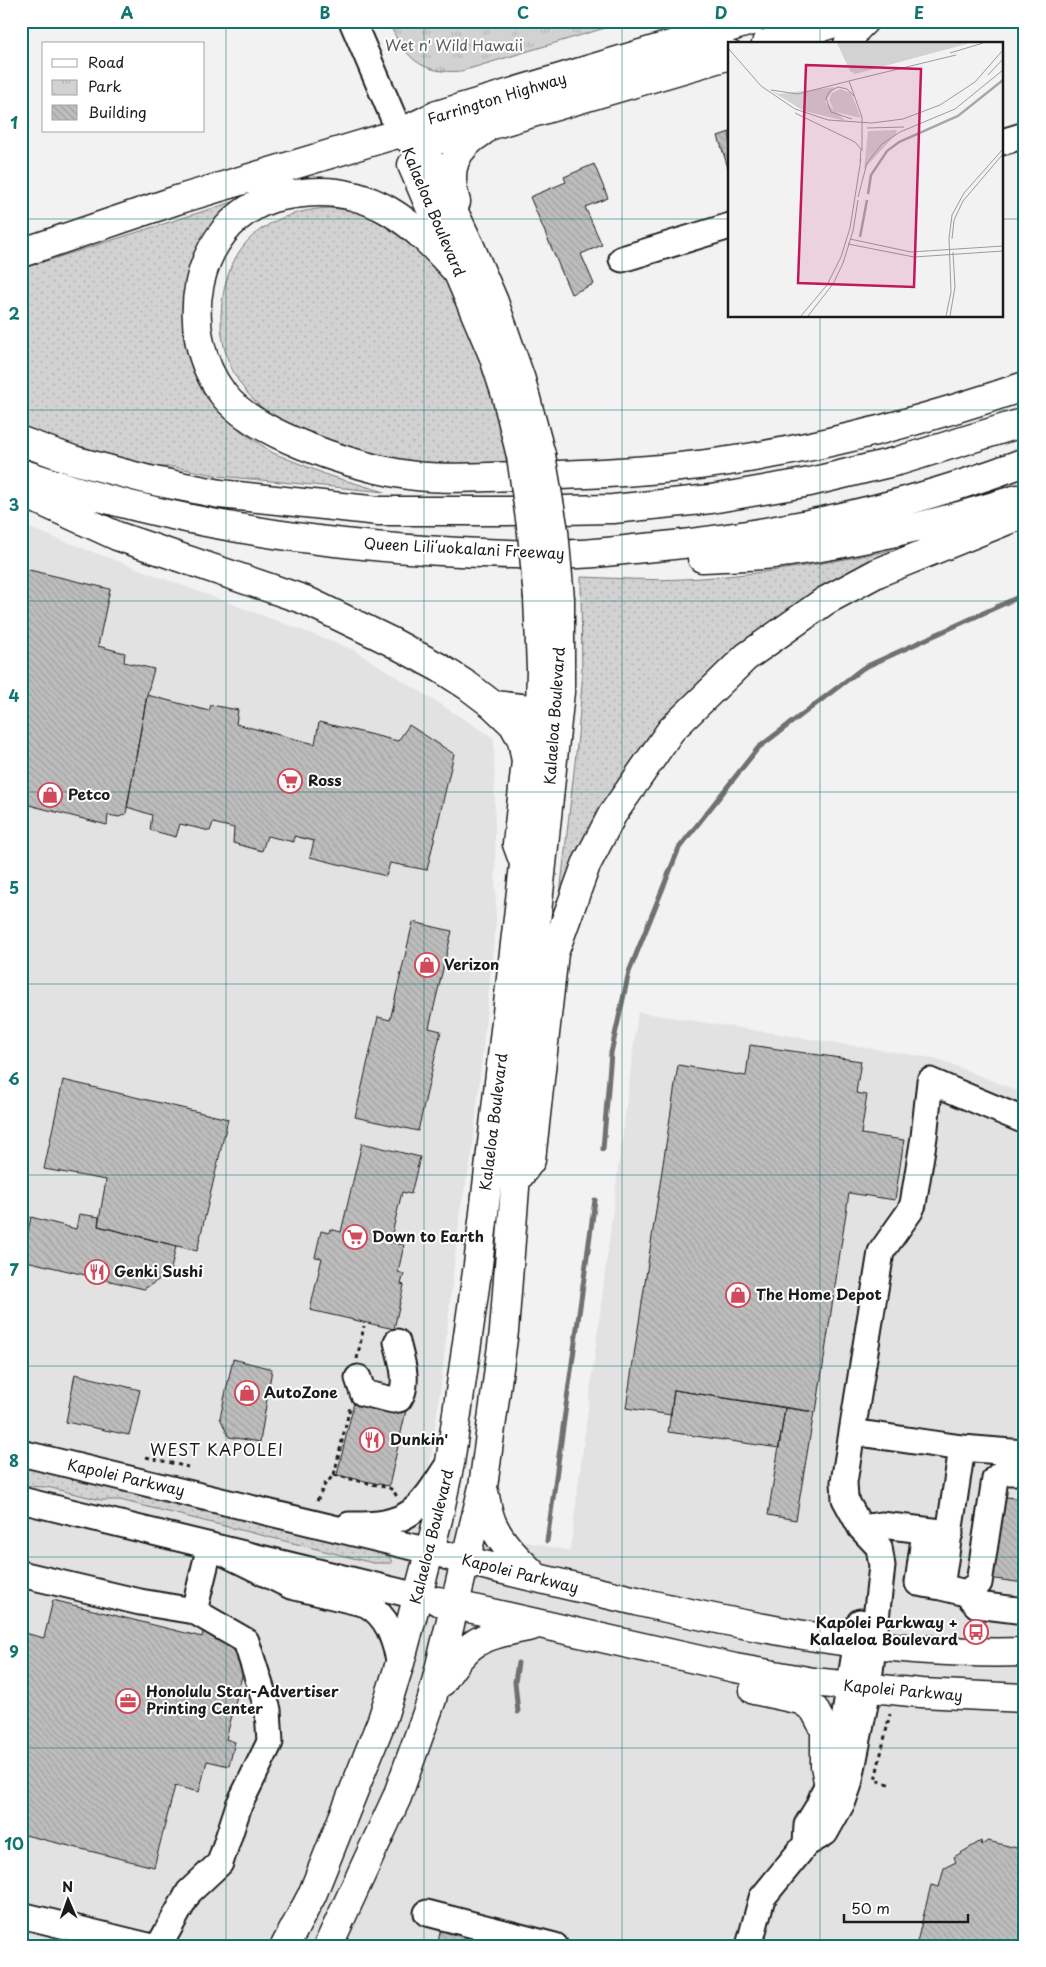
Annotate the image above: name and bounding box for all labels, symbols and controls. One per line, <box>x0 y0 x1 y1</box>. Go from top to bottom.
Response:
text: A <box>121 0 134 24</box>
text: B <box>320 0 331 24</box>
text: C <box>517 0 529 24</box>
text: D <box>715 0 727 24</box>
text: E <box>914 0 924 24</box>
park label: Wet n' Wild Hawaii <box>385 33 523 56</box>
legend <box>42 42 205 132</box>
inset map <box>728 42 1004 318</box>
text: Road <box>88 50 124 73</box>
street label: Farrington Highway <box>424 66 569 130</box>
text: Park <box>88 74 122 97</box>
text: Building <box>88 100 147 123</box>
text: 1 <box>10 110 18 134</box>
street label: Kalaeloa Boulevard <box>397 143 472 280</box>
text: 2 <box>8 301 20 325</box>
text: 3 <box>9 492 19 516</box>
street label: Queen Liliʻuokalani Freeway <box>363 531 565 564</box>
street label: Kalaeloa Boulevard <box>537 646 570 786</box>
text: 4 <box>9 683 20 707</box>
supermarket icon: Ross <box>277 768 303 794</box>
place label: Ross <box>308 768 342 791</box>
shop icon: Petco <box>37 782 63 808</box>
place label: Petco <box>68 782 110 805</box>
text: 5 <box>9 875 19 899</box>
shop icon: Verizon <box>414 952 440 978</box>
place label: Verizon <box>444 952 499 975</box>
street label: Kalaeloa Boulevard <box>473 1052 512 1192</box>
text: 6 <box>8 1066 20 1090</box>
supermarket icon: Down to Earth <box>342 1224 368 1250</box>
place label: Down to Earth <box>372 1224 484 1247</box>
text: 7 <box>9 1257 19 1281</box>
restaurant icon: Genki Sushi <box>84 1259 110 1285</box>
place label: Genki Sushi <box>114 1259 203 1282</box>
shop icon: The Home Depot <box>725 1282 751 1308</box>
place label: The Home Depot <box>756 1282 882 1305</box>
shop icon: AutoZone <box>234 1380 260 1406</box>
place label: AutoZone <box>264 1380 338 1403</box>
restaurant icon: Dunkin' <box>359 1427 385 1453</box>
place label: Dunkin' <box>390 1427 448 1450</box>
district label: WEST KAPOLEI <box>150 1437 284 1461</box>
text: 8 <box>9 1448 19 1472</box>
street label: Kapolei Parkway <box>65 1452 187 1501</box>
street label: Kalaeloa Boulevard <box>403 1467 458 1606</box>
street label: Kapolei Parkway <box>459 1547 581 1598</box>
place label: Kapolei Parkway + Kalaeloa Boulevard <box>809 1610 958 1650</box>
bus stop icon: Kapolei Parkway + Kalaeloa Boulevard <box>963 1619 989 1645</box>
text: 9 <box>9 1639 19 1663</box>
street label: Kapolei Parkway <box>842 1673 964 1706</box>
place label: Honolulu Star-Advertiser Printing Center <box>146 1679 339 1719</box>
office icon: Honolulu Star-Advertiser Printing Center <box>115 1688 141 1714</box>
text: 10 <box>4 1831 24 1855</box>
north arrow <box>42 1874 92 1924</box>
text: N <box>62 1876 73 1897</box>
scale bar <box>844 1892 967 1924</box>
text: 50 m <box>851 1896 890 1919</box>

